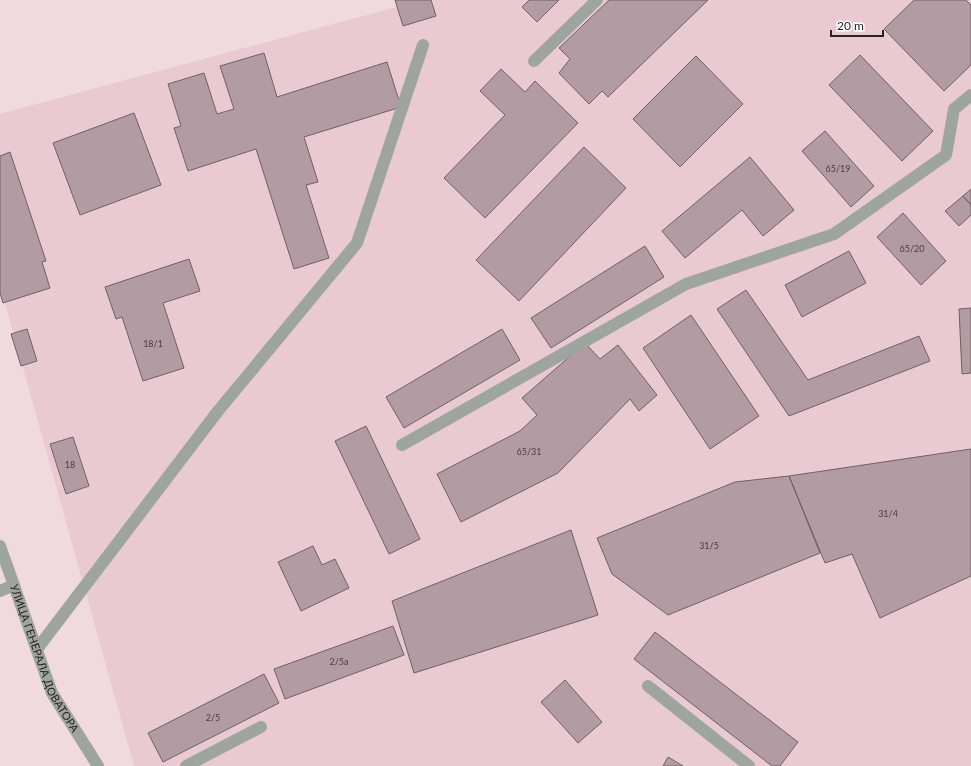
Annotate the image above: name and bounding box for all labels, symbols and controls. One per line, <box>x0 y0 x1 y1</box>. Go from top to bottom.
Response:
scale bar <box>831 12 883 38</box>
text: 20 m <box>837 18 864 33</box>
house number: 65/19 <box>826 163 850 174</box>
house number: 65/20 <box>900 243 924 254</box>
house number: 18/1 <box>143 338 163 349</box>
house number: 65/31 <box>517 446 541 457</box>
house number: 18 <box>65 459 75 470</box>
house number: 31/4 <box>878 508 898 519</box>
house number: 31/5 <box>699 540 719 551</box>
street label: УЛИЦА ГЕНЕРАЛА ДОВАТОРА <box>8 582 82 735</box>
house number: 2/5а <box>330 656 348 667</box>
house number: 2/5 <box>206 712 220 723</box>

